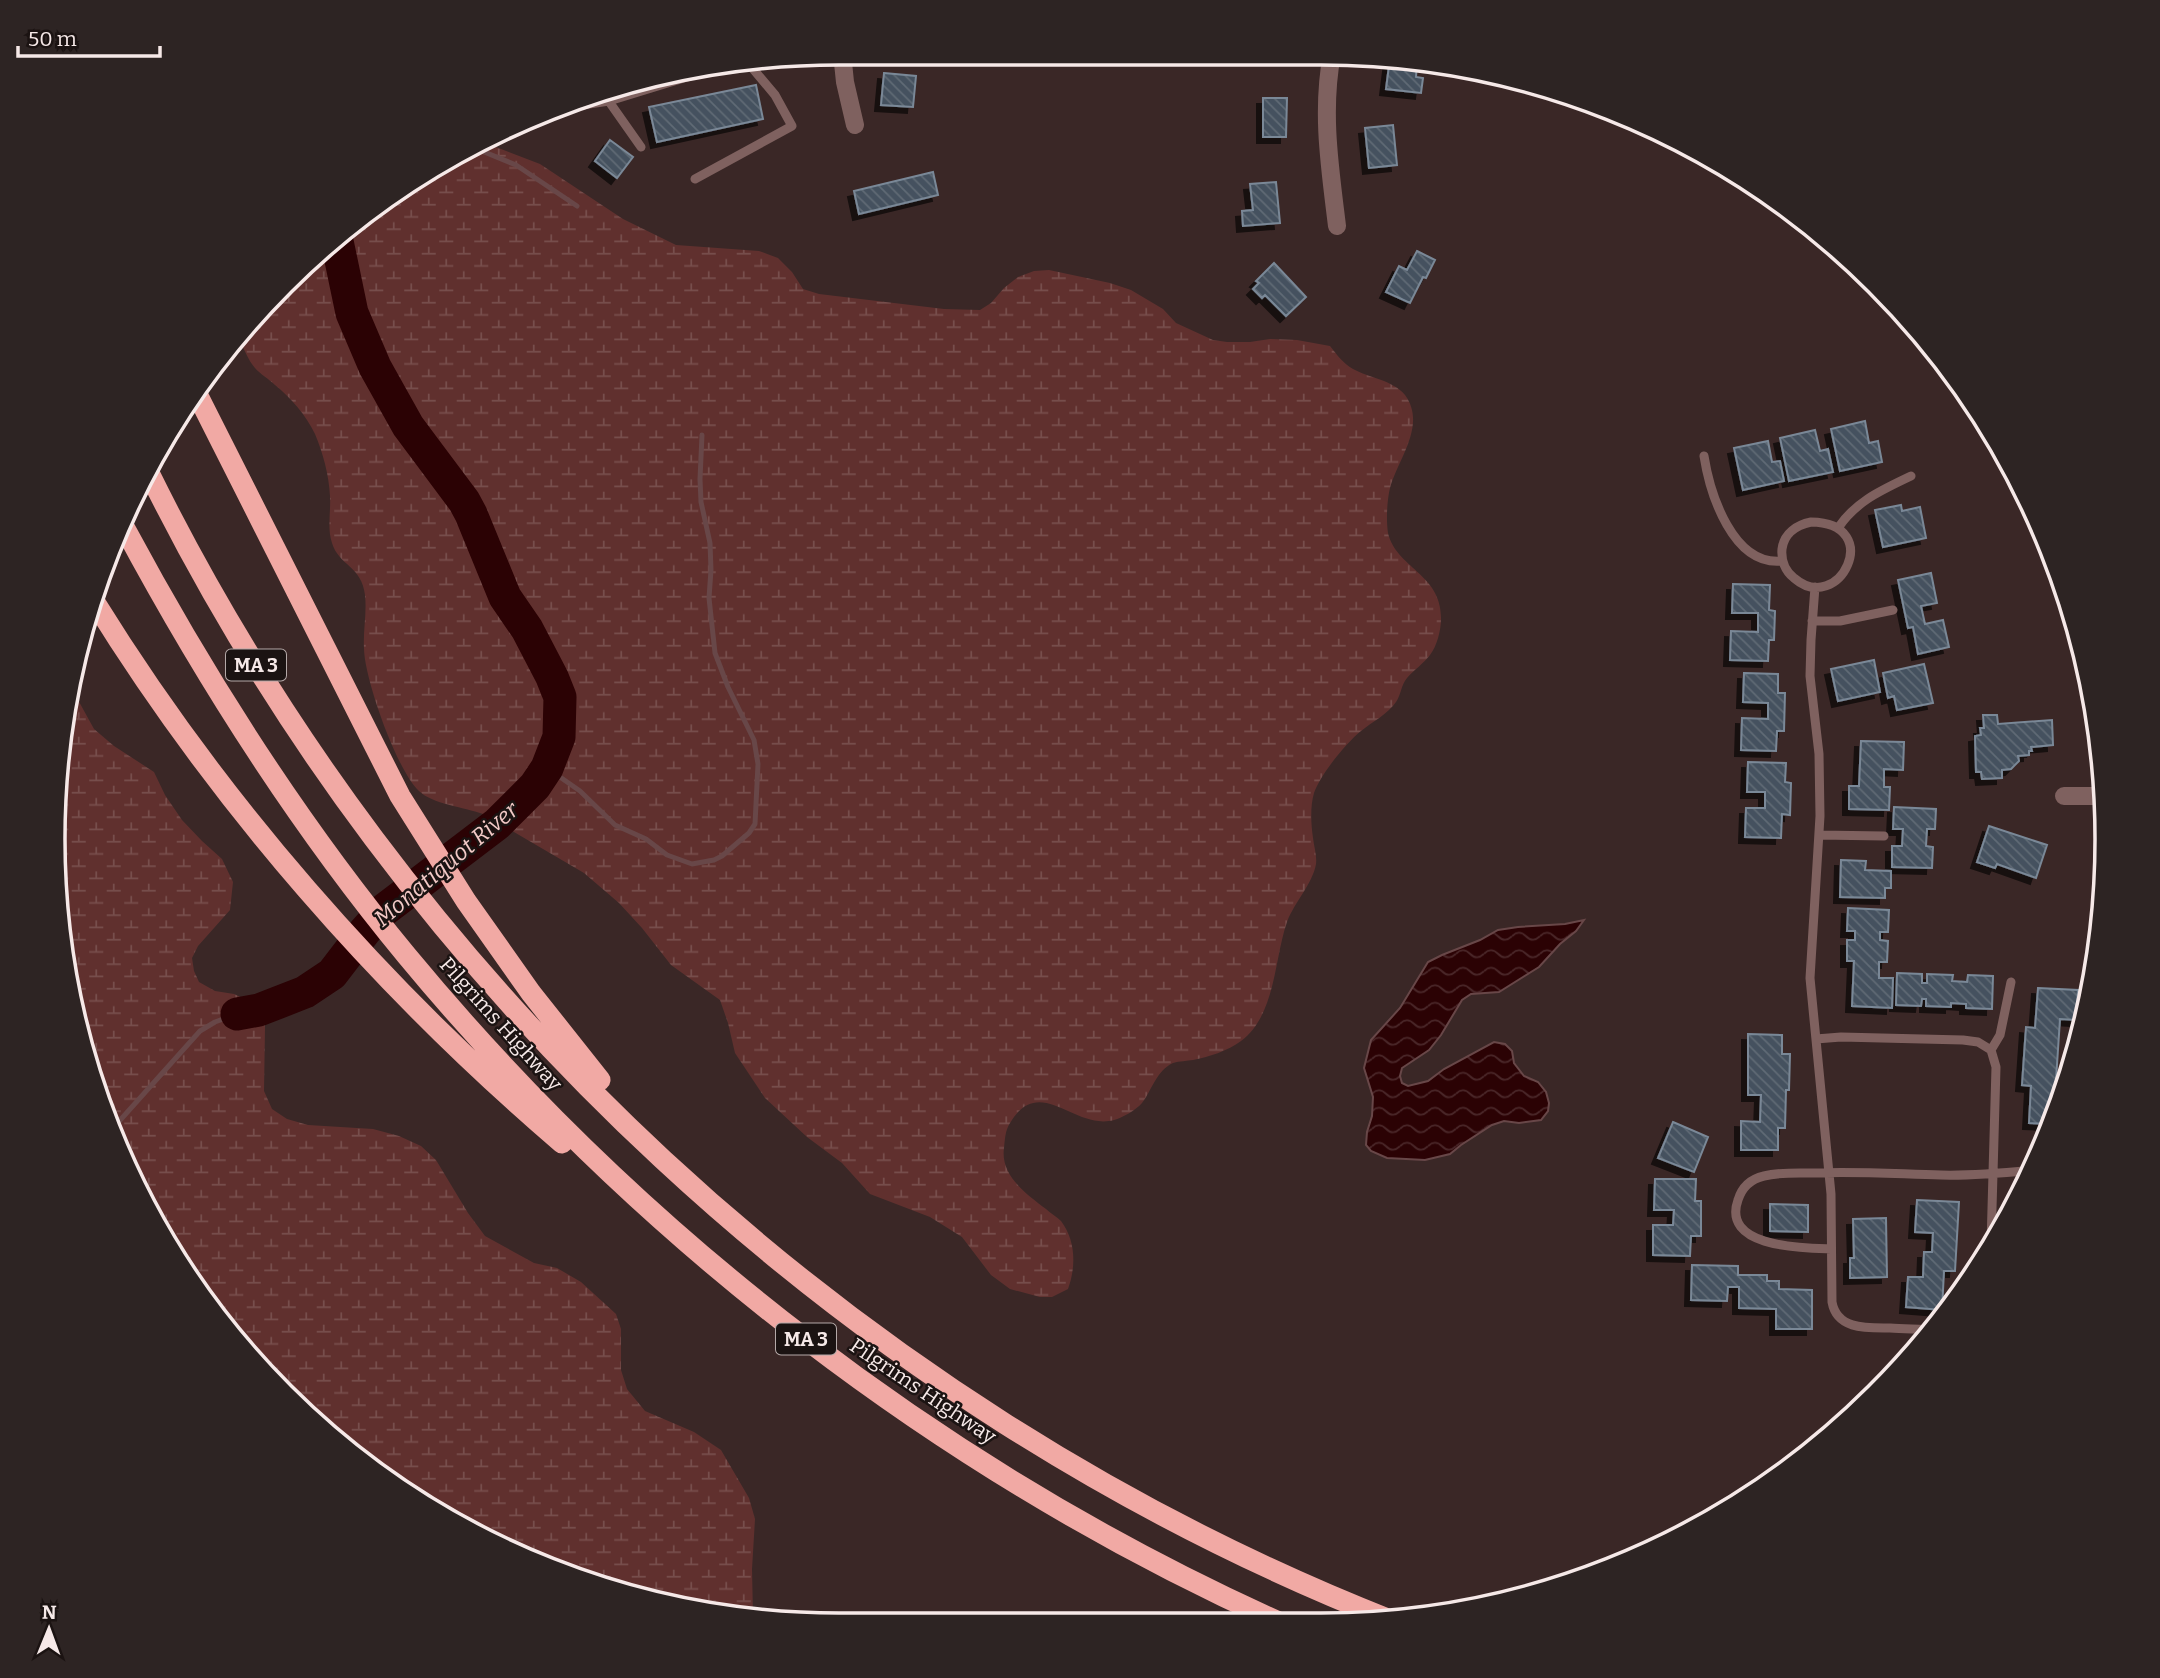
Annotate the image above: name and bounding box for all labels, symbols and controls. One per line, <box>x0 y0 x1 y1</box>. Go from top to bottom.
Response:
scale bar <box>18 14 159 58</box>
text: 50 m <box>28 26 77 52</box>
road number: MA 3 <box>226 650 286 680</box>
water label: Monatiquot River <box>368 795 525 932</box>
street label: Pilgrims Highway <box>434 952 568 1097</box>
road number: MA 3 <box>776 1324 836 1354</box>
street label: Pilgrims Highway <box>845 1332 1002 1450</box>
north arrow <box>14 1594 84 1664</box>
text: N <box>42 1601 57 1624</box>

